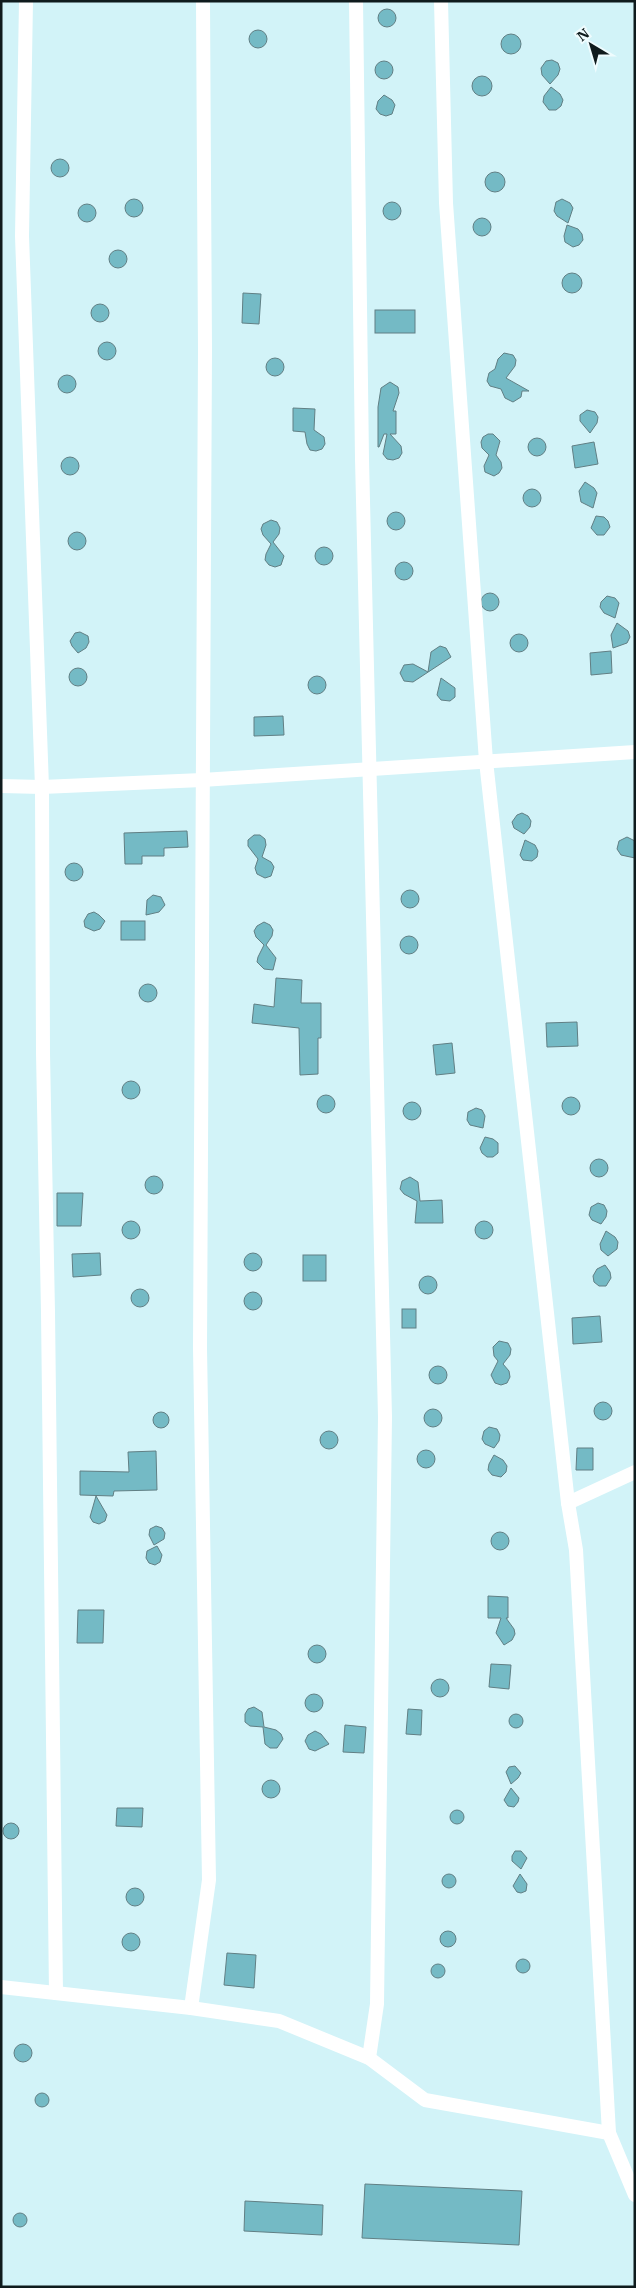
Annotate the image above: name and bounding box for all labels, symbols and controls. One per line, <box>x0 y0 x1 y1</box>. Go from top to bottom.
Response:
north arrow <box>566 20 616 70</box>
text: N <box>573 24 593 45</box>

